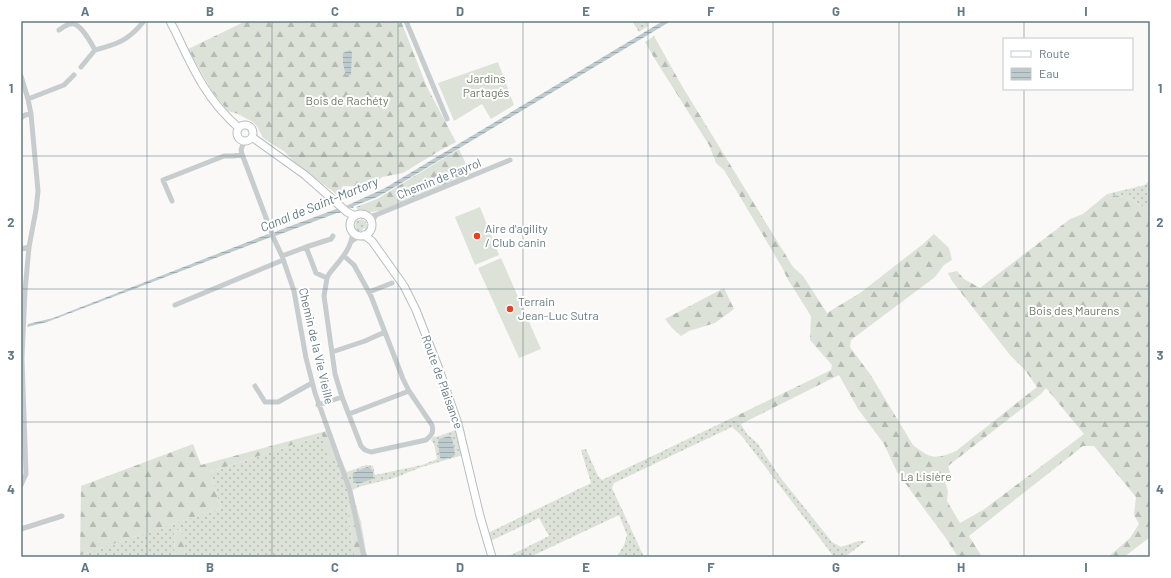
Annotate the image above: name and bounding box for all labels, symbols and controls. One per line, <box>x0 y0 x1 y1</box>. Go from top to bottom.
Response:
text: A <box>81 3 90 19</box>
text: B <box>206 3 214 19</box>
text: C <box>331 3 339 19</box>
text: D <box>456 3 464 19</box>
text: E <box>582 3 590 19</box>
text: F <box>707 3 715 19</box>
text: G <box>832 3 840 19</box>
text: H <box>957 3 965 19</box>
text: I <box>1084 3 1088 19</box>
legend <box>1003 38 1133 90</box>
text: Route <box>1039 46 1070 60</box>
text: Eau <box>1039 66 1059 80</box>
park label: Jardins Partagés <box>463 71 510 99</box>
text: 1 <box>9 80 13 96</box>
text: 1 <box>1158 80 1162 96</box>
park label: Bois de Rachéty <box>306 93 389 107</box>
street label: Chemin de Payrol <box>394 155 483 201</box>
water label: Canal de Saint-Martory <box>258 173 381 235</box>
text: 2 <box>7 214 15 230</box>
text: 2 <box>1156 214 1164 230</box>
place label: Aire d'agility / Club canin <box>485 221 548 249</box>
marker: Aire d'agility / Club canin <box>472 231 482 241</box>
street label: Chemin de la Vie Vieille <box>297 286 337 405</box>
place label: Terrain Jean-Luc Sutra <box>518 294 599 322</box>
park label: Bois des Maurens <box>1029 303 1119 317</box>
marker: Terrain Jean-Luc Sutra <box>505 304 515 314</box>
street label: Route de Plaisance <box>420 333 466 430</box>
text: 3 <box>7 347 15 363</box>
text: 3 <box>1156 347 1164 363</box>
park label: La Lisière <box>900 469 952 483</box>
text: 4 <box>7 481 15 497</box>
text: 4 <box>1156 481 1164 497</box>
text: A <box>81 559 90 575</box>
text: B <box>206 559 214 575</box>
text: C <box>331 559 339 575</box>
text: D <box>456 559 464 575</box>
text: E <box>582 559 590 575</box>
text: F <box>707 559 715 575</box>
text: G <box>832 559 840 575</box>
text: H <box>957 559 965 575</box>
text: I <box>1084 559 1088 575</box>

